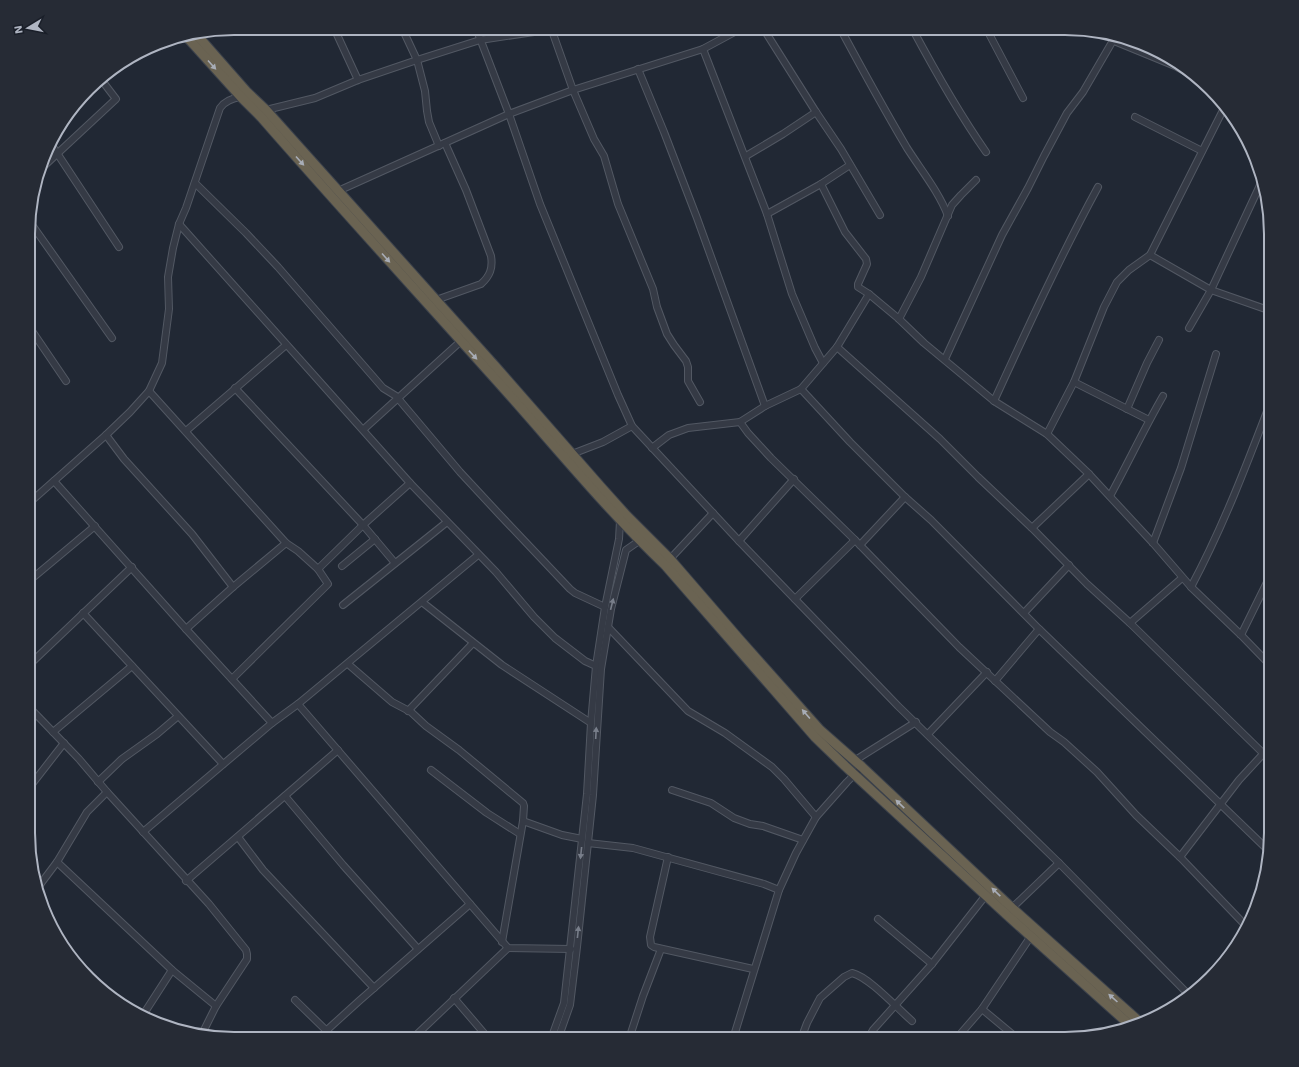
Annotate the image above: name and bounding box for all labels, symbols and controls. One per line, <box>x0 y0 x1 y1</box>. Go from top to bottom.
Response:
north arrow <box>8 8 48 48</box>
text: N <box>12 25 26 35</box>
one-way arrow <box>207 60 217 70</box>
one-way arrow <box>295 156 304 166</box>
one-way arrow <box>382 253 391 263</box>
one-way arrow <box>468 350 477 359</box>
one-way arrow <box>609 598 615 610</box>
one-way arrow <box>802 709 811 719</box>
one-way arrow <box>593 727 600 739</box>
one-way arrow <box>895 799 905 808</box>
one-way arrow <box>577 847 584 859</box>
one-way arrow <box>991 887 1001 897</box>
one-way arrow <box>575 926 582 938</box>
one-way arrow <box>1108 993 1118 1002</box>

